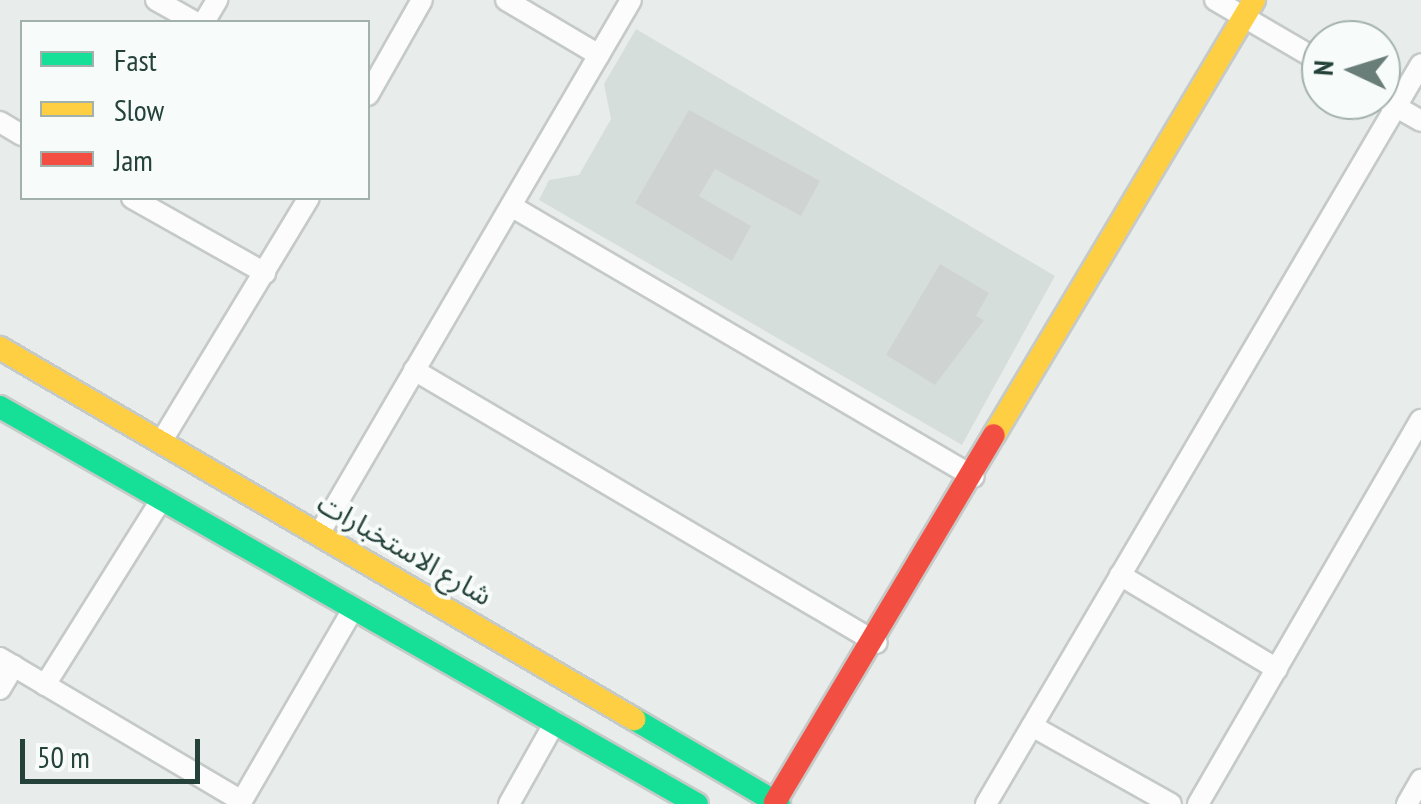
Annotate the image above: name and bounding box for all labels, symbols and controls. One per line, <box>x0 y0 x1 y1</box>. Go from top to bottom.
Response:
legend <box>20 20 370 200</box>
north arrow <box>1301 20 1401 120</box>
text: Fast <box>114 40 157 79</box>
text: N <box>1304 59 1342 77</box>
text: Slow <box>114 90 164 129</box>
text: Jam <box>114 140 153 179</box>
street label: شارع الاستخبارات <box>312 486 498 612</box>
scale bar <box>25 719 205 781</box>
text: 50 m <box>37 737 90 776</box>

